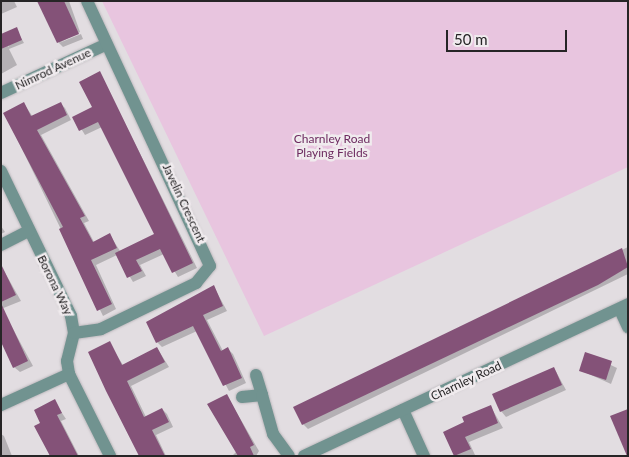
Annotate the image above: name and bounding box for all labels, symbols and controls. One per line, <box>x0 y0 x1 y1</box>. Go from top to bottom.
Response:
scale bar <box>449 20 570 52</box>
text: 50 m <box>454 30 488 48</box>
street label: Nimrod Avenue <box>13 45 93 93</box>
park label: Charnley Road Playing Fields <box>294 132 370 160</box>
street label: Javelin Crescent <box>160 161 208 245</box>
street label: Borona Way <box>34 253 76 317</box>
street label: Charnley Road <box>428 358 504 404</box>

